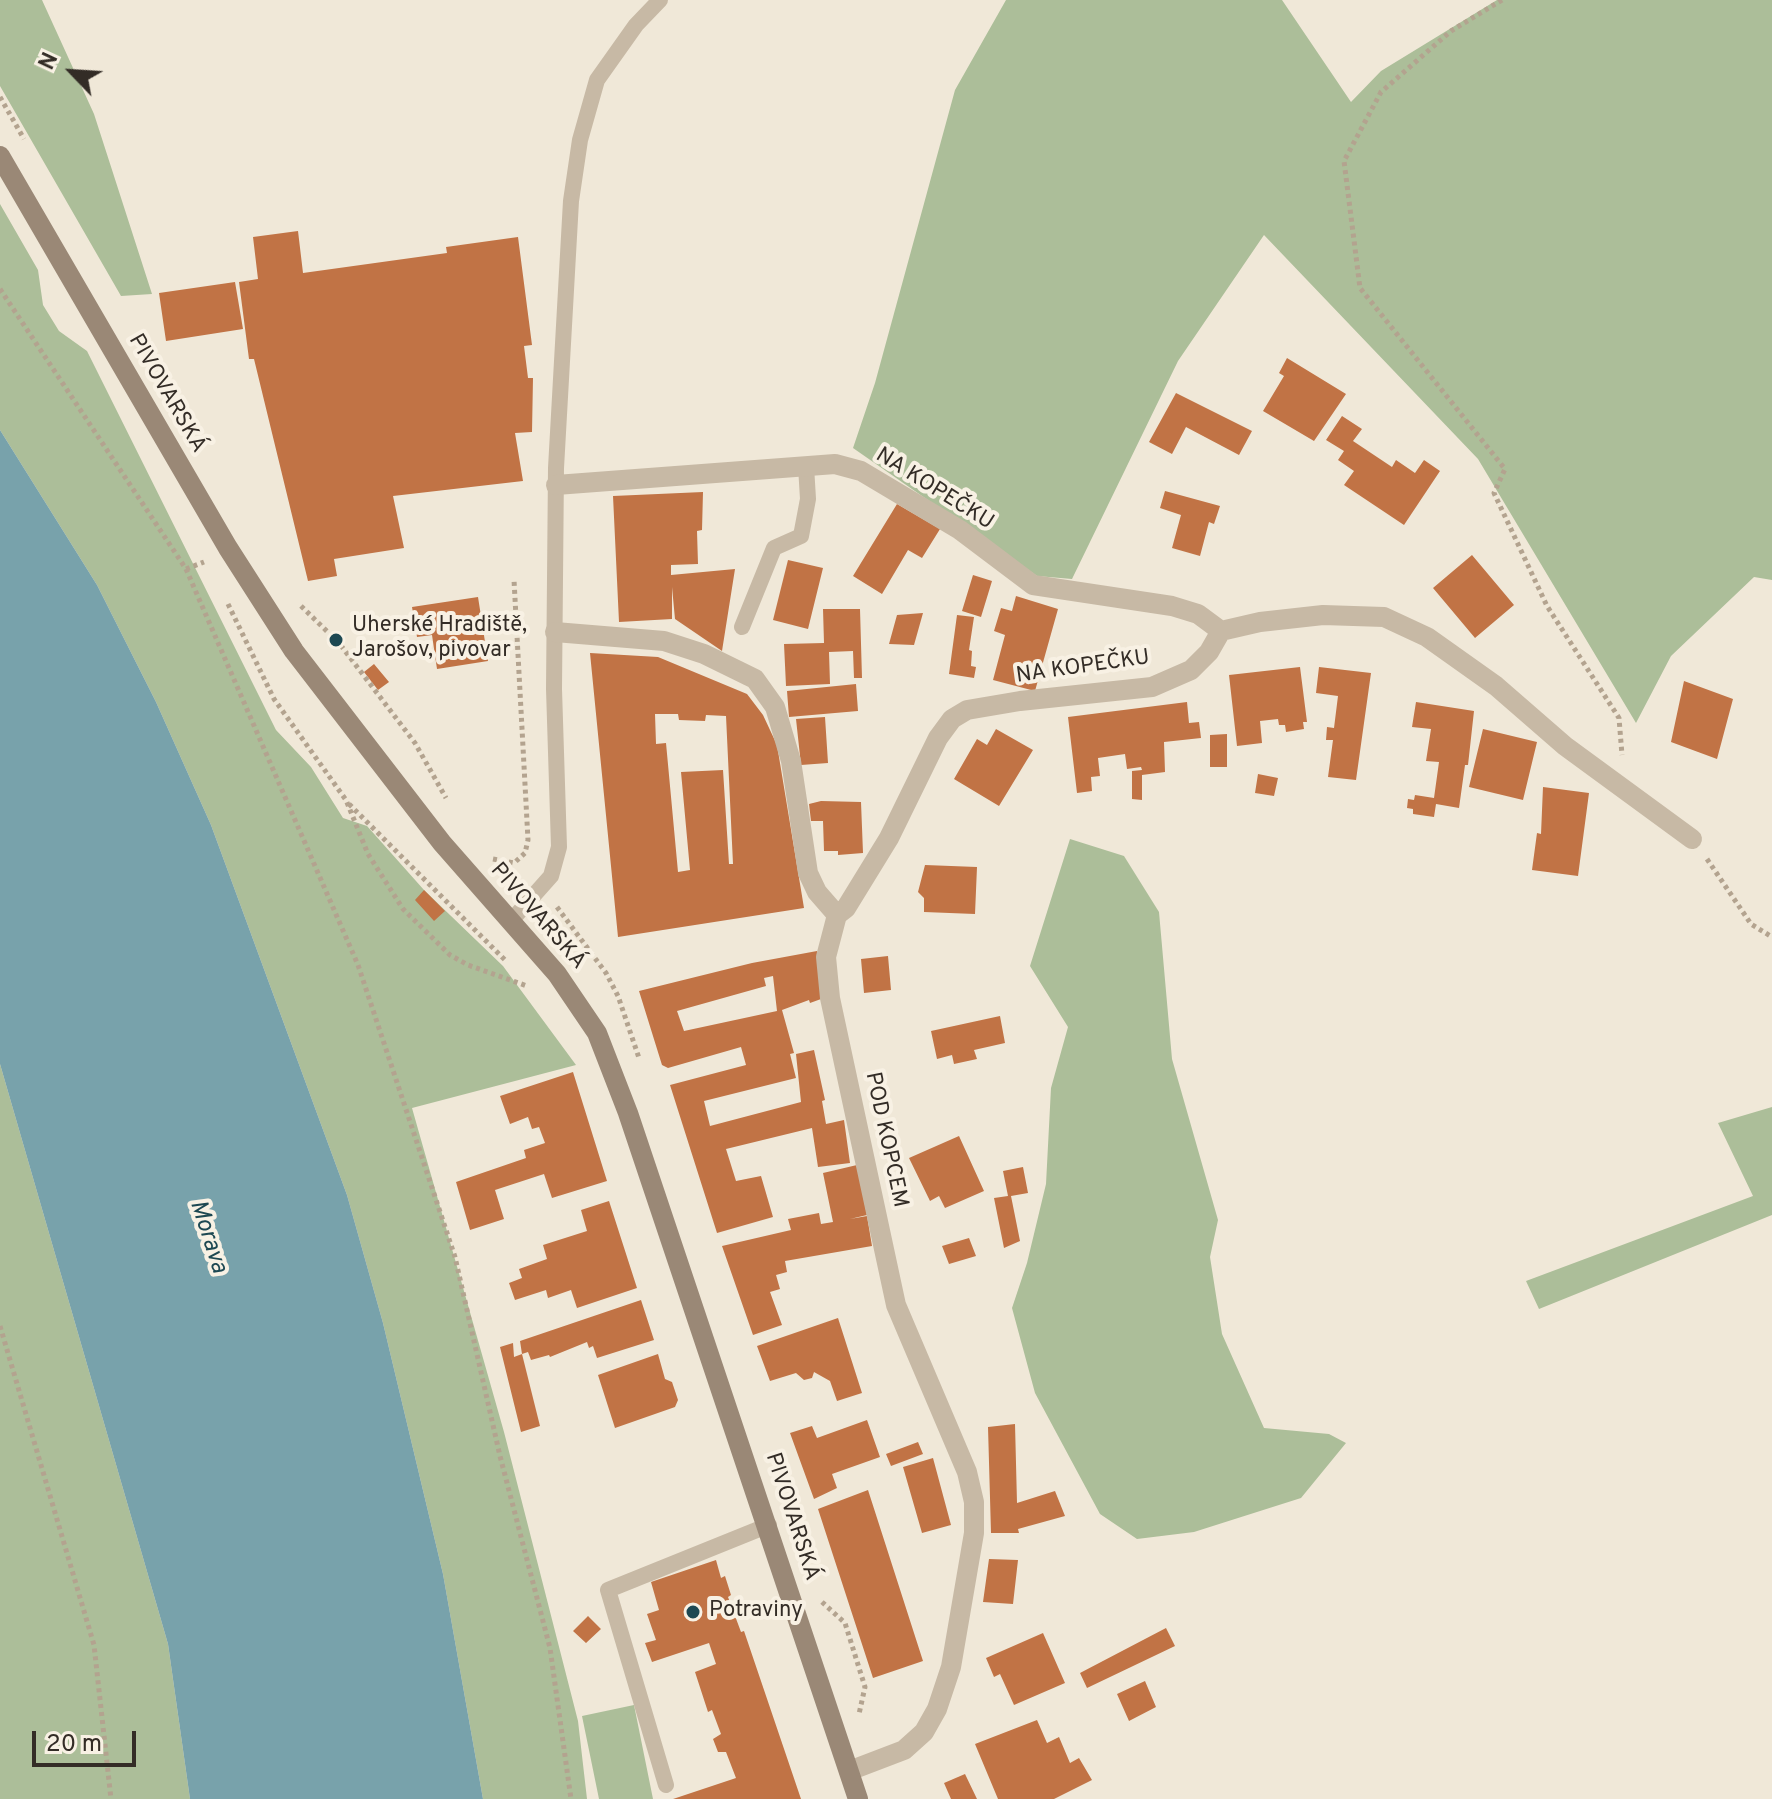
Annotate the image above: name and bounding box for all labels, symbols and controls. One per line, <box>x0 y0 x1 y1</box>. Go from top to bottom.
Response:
north arrow <box>32 32 112 112</box>
text: N <box>34 49 65 75</box>
street label: PIVOVARSKÁ <box>121 330 211 458</box>
street label: NA KOPEČKU <box>870 443 998 537</box>
place label: Uherské Hradiště, Jarošov, pivovar <box>352 614 527 666</box>
marker: Uherské Hradiště, Jarošov, pivovar <box>327 631 345 649</box>
street label: NA KOPEČKU <box>1015 646 1151 690</box>
street label: PIVOVARSKÁ <box>484 858 590 976</box>
street label: POD KOPCEM <box>858 1070 912 1210</box>
water label: Morava <box>182 1197 232 1277</box>
street label: PIVOVARSKÁ <box>758 1450 824 1584</box>
place label: Potraviny <box>709 1599 803 1625</box>
marker: Potraviny <box>684 1603 702 1621</box>
scale bar <box>36 1715 140 1765</box>
text: 20 m <box>46 1730 102 1760</box>

